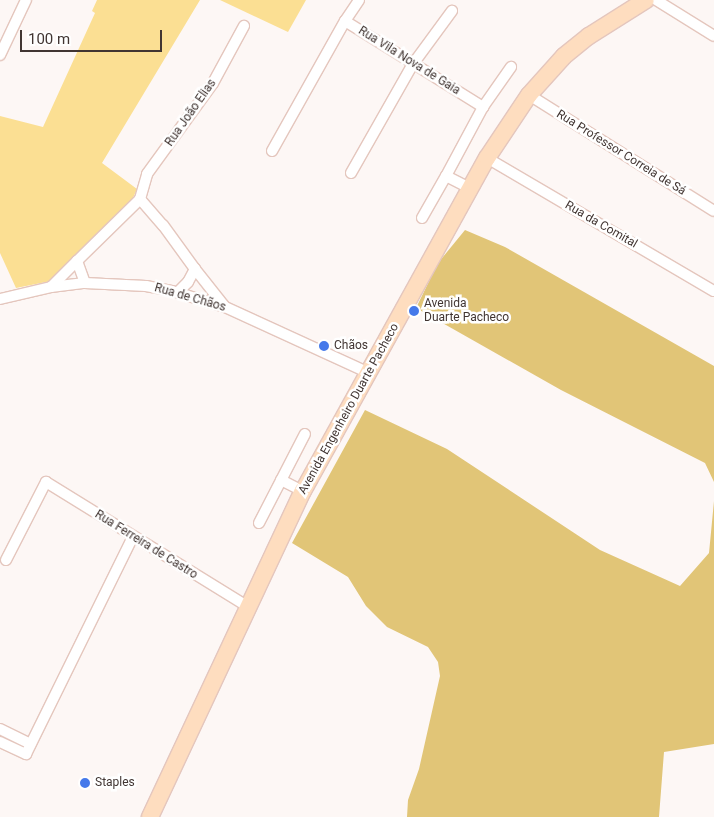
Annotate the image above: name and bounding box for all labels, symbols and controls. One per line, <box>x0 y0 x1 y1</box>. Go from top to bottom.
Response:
scale bar <box>22 20 165 52</box>
street label: Rua Vila Nova de Gaia <box>355 24 463 98</box>
text: 100 m <box>28 30 70 48</box>
street label: Rua João Elias <box>163 77 219 149</box>
street label: Rua Professor Correia de Sá <box>554 107 688 199</box>
street label: Rua da Comital <box>562 198 640 252</box>
street label: Rua de Chãos <box>153 281 227 315</box>
place label: Avenida Duarte Pacheco <box>424 297 509 325</box>
marker: Avenida Duarte Pacheco <box>408 305 420 317</box>
street label: Avenida Engenheiro Duarte Pacheco <box>296 321 402 497</box>
place label: Chãos <box>334 339 368 353</box>
marker: Chãos <box>318 340 330 352</box>
street label: Rua Ferreira de Castro <box>92 508 200 582</box>
place label: Staples <box>95 776 135 790</box>
marker: Staples <box>79 777 91 789</box>

